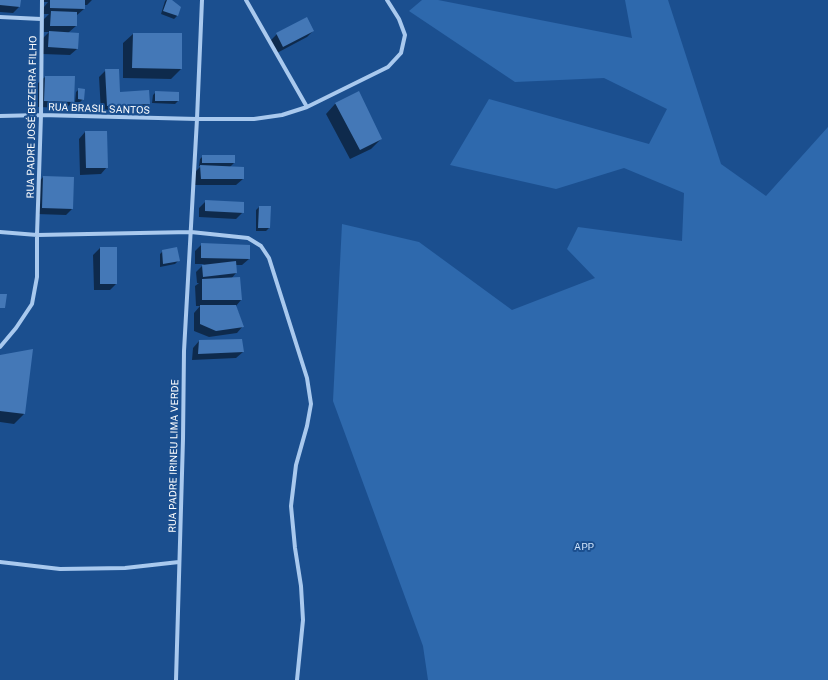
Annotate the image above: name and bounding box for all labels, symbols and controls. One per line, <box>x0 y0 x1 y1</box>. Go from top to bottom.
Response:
street label: RUA PADRE JOSÉ BEZERRA FILHO <box>25 36 39 198</box>
street label: RUA BRASIL SANTOS <box>48 101 150 117</box>
street label: RUA PADRE IRINEU LIMA VERDE <box>167 379 181 533</box>
park label: APP <box>574 541 594 553</box>

